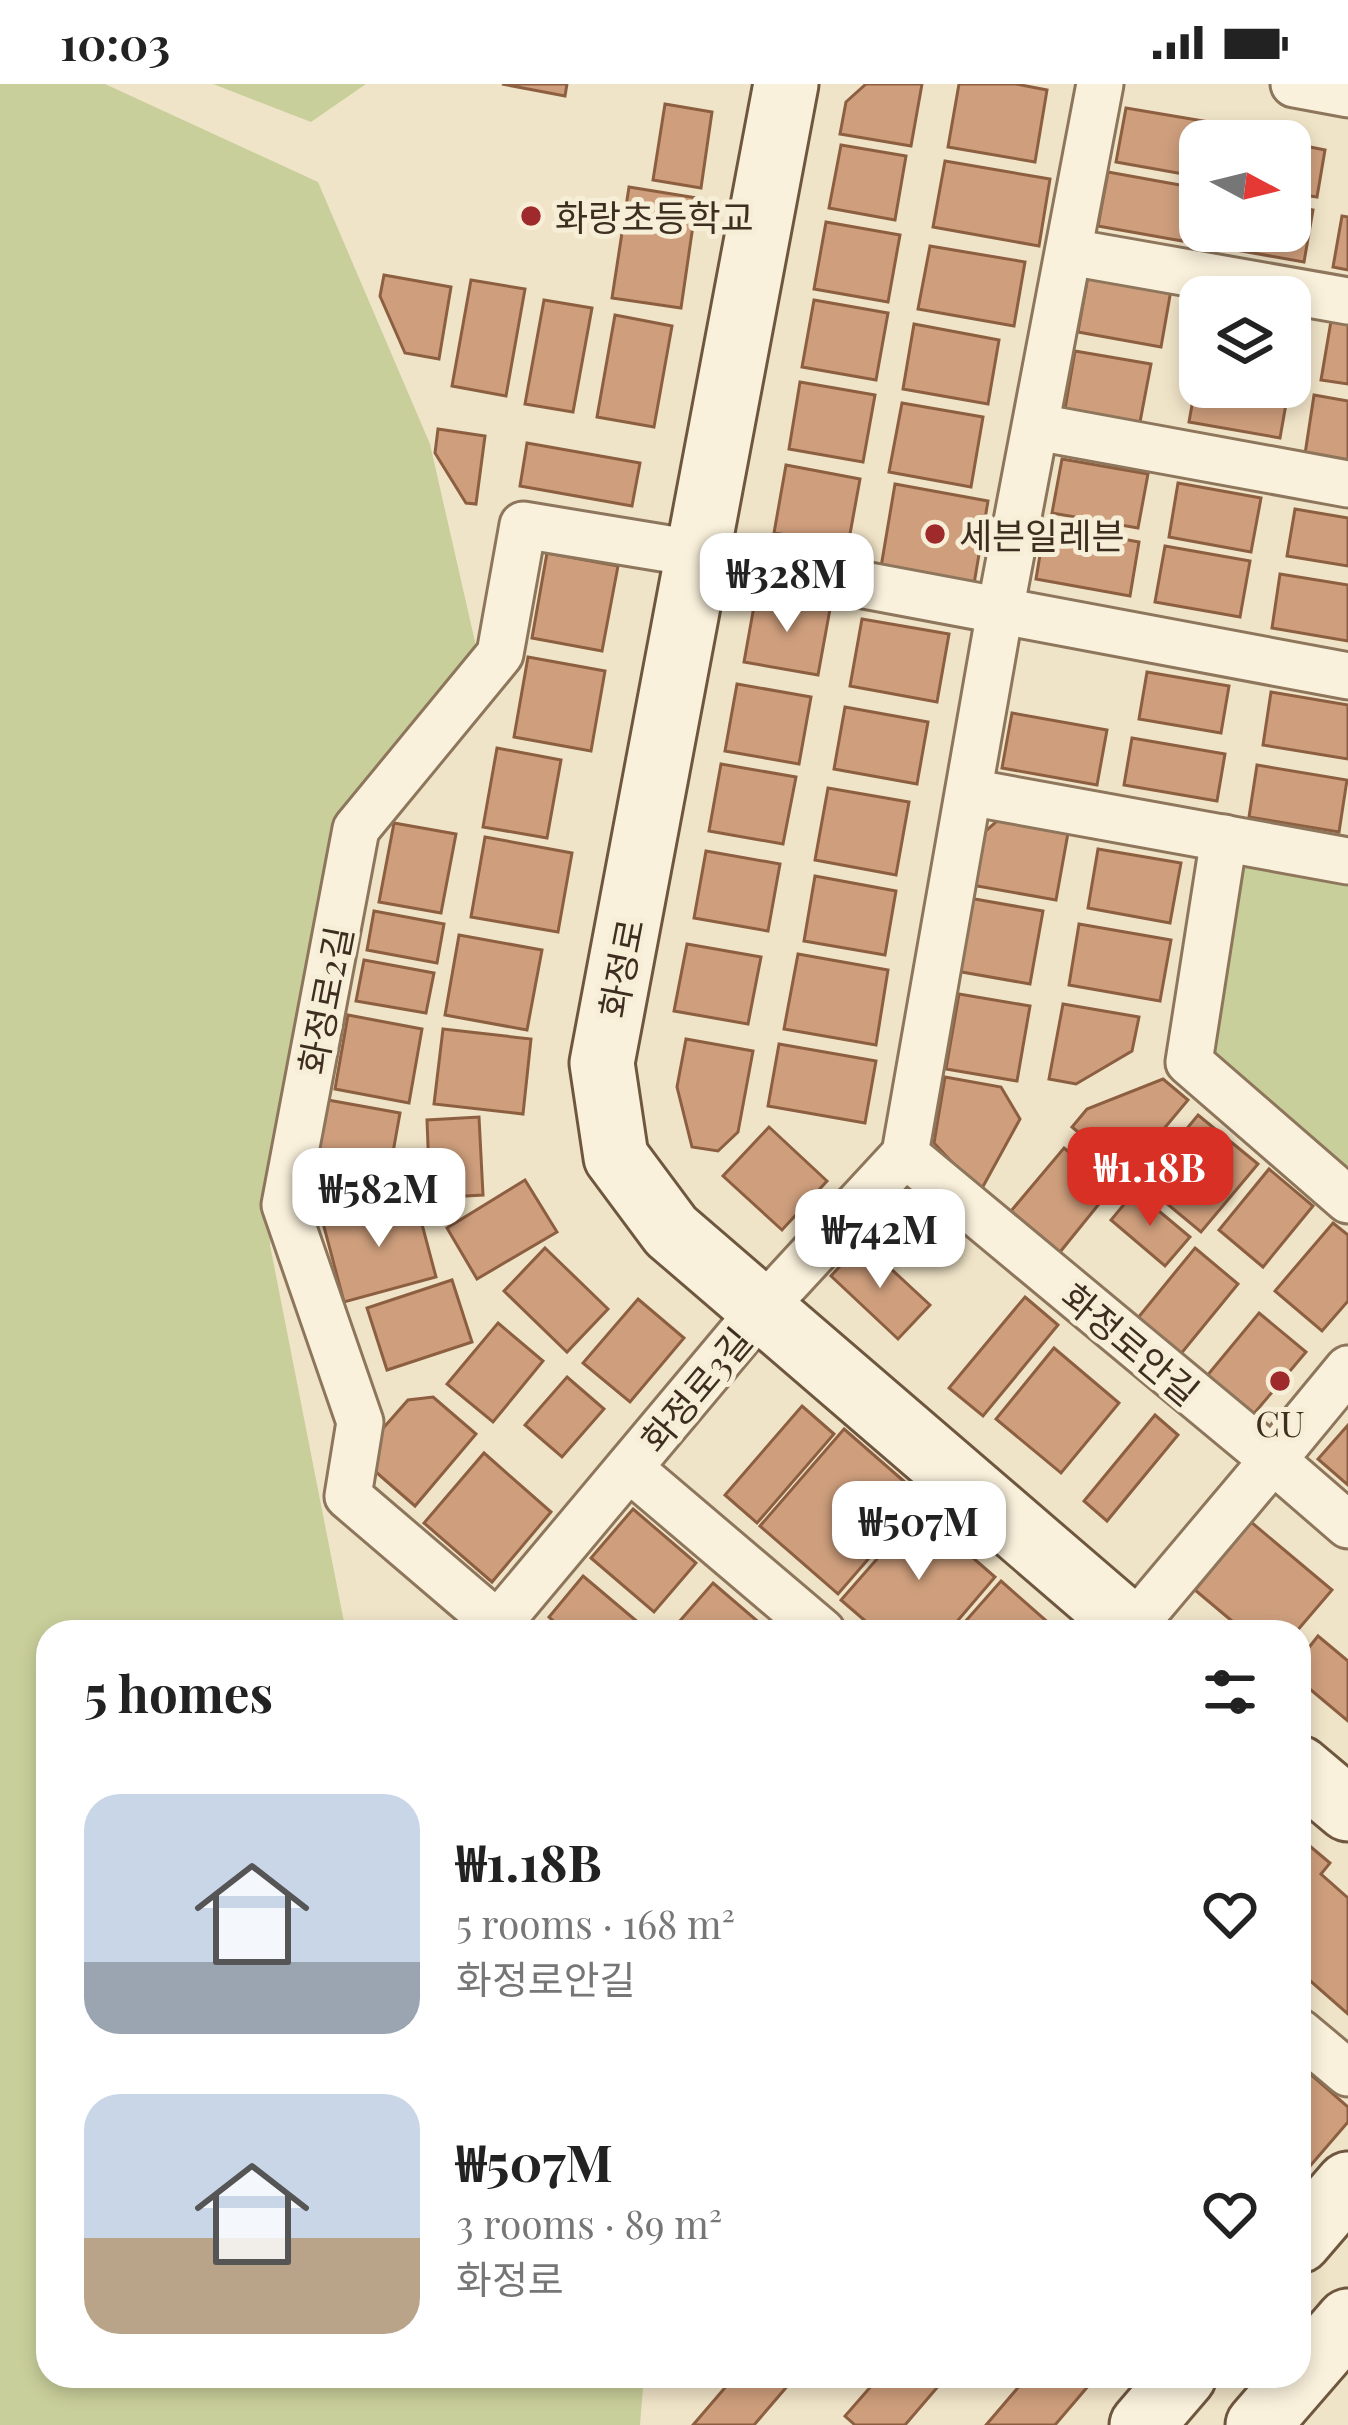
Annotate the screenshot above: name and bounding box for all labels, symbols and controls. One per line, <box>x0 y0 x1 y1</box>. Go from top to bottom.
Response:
text: 10:03 <box>60 12 170 72</box>
north arrow <box>1179 120 1311 252</box>
map controls <box>1179 120 1311 408</box>
place label: 화랑초등학교 <box>555 192 754 240</box>
marker: 화랑초등학교 <box>518 203 544 229</box>
button: layers <box>1179 276 1311 408</box>
place label: 세븐일레븐 <box>959 510 1125 558</box>
marker: 세븐일레븐 <box>922 521 948 547</box>
pin: ₩328M <box>703 533 871 635</box>
text: ₩328M <box>727 546 847 598</box>
street label: 화정로 <box>587 915 653 1021</box>
street label: 화정로2길 <box>286 922 362 1078</box>
pin: ₩1.18B <box>1052 1127 1248 1229</box>
text: ₩1.18B <box>1094 1140 1206 1192</box>
pin: ₩582M <box>295 1148 463 1250</box>
text: ₩582M <box>319 1161 439 1213</box>
pin: ₩742M <box>796 1189 964 1291</box>
text: ₩742M <box>822 1202 938 1254</box>
street label: 화정로안길 <box>1052 1271 1210 1415</box>
street label: 화정로3길 <box>629 1317 761 1461</box>
marker: CU <box>1267 1368 1293 1394</box>
place label: CU <box>1255 1398 1305 1446</box>
pin: ₩507M <box>835 1481 1003 1583</box>
text: ₩507M <box>859 1494 979 1546</box>
text: 5 homes <box>84 1658 273 1726</box>
icon: filters <box>1197 1659 1263 1725</box>
text: ₩1.18B <box>456 1827 602 1895</box>
icon: home <box>180 1842 324 1986</box>
icon: heart <box>1197 1881 1263 1947</box>
text: 5 rooms · 168 m² <box>456 1897 735 1949</box>
text: 화정로안길 <box>456 1952 635 2004</box>
text: ₩507M <box>456 2127 613 2195</box>
icon: home <box>180 2142 324 2286</box>
icon: heart <box>1197 2181 1263 2247</box>
text: 3 rooms · 89 m² <box>456 2197 722 2249</box>
text: 화정로 <box>456 2252 564 2304</box>

